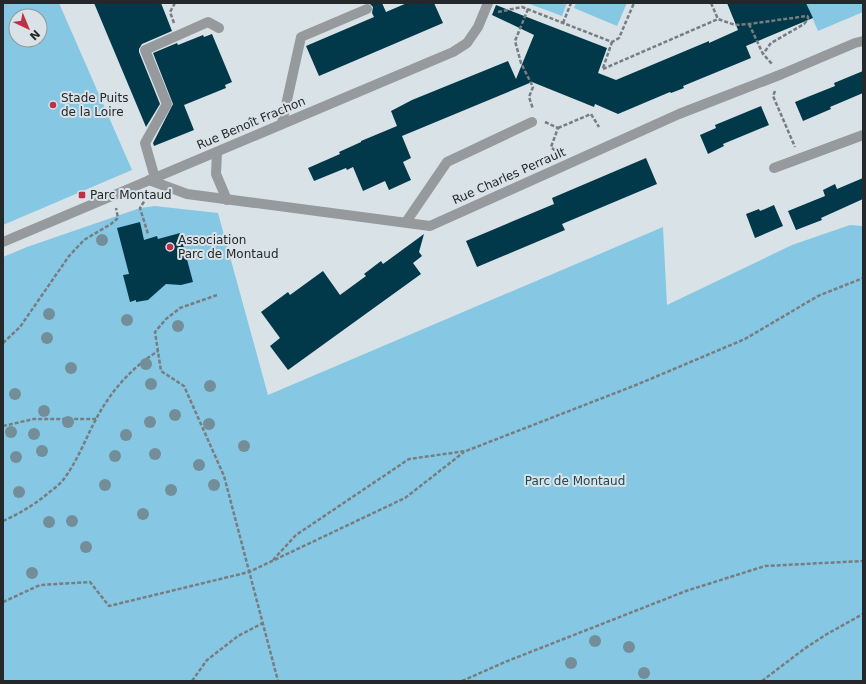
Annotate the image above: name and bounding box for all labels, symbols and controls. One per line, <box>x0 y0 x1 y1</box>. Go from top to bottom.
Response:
north arrow <box>8 8 48 48</box>
text: N <box>27 27 42 43</box>
place label: Stade Puits de la Loire <box>61 91 128 119</box>
street label: Rue Benoît Frachon <box>195 94 307 152</box>
marker: Stade Puits de la Loire <box>48 100 58 110</box>
street label: Rue Charles Perrault <box>450 145 568 207</box>
place label: Parc Montaud <box>90 188 172 202</box>
marker: Parc Montaud <box>77 190 87 200</box>
place label: Association Parc de Montaud <box>178 233 279 261</box>
marker: Association Parc de Montaud <box>165 242 175 252</box>
park label: Parc de Montaud <box>525 474 625 488</box>

